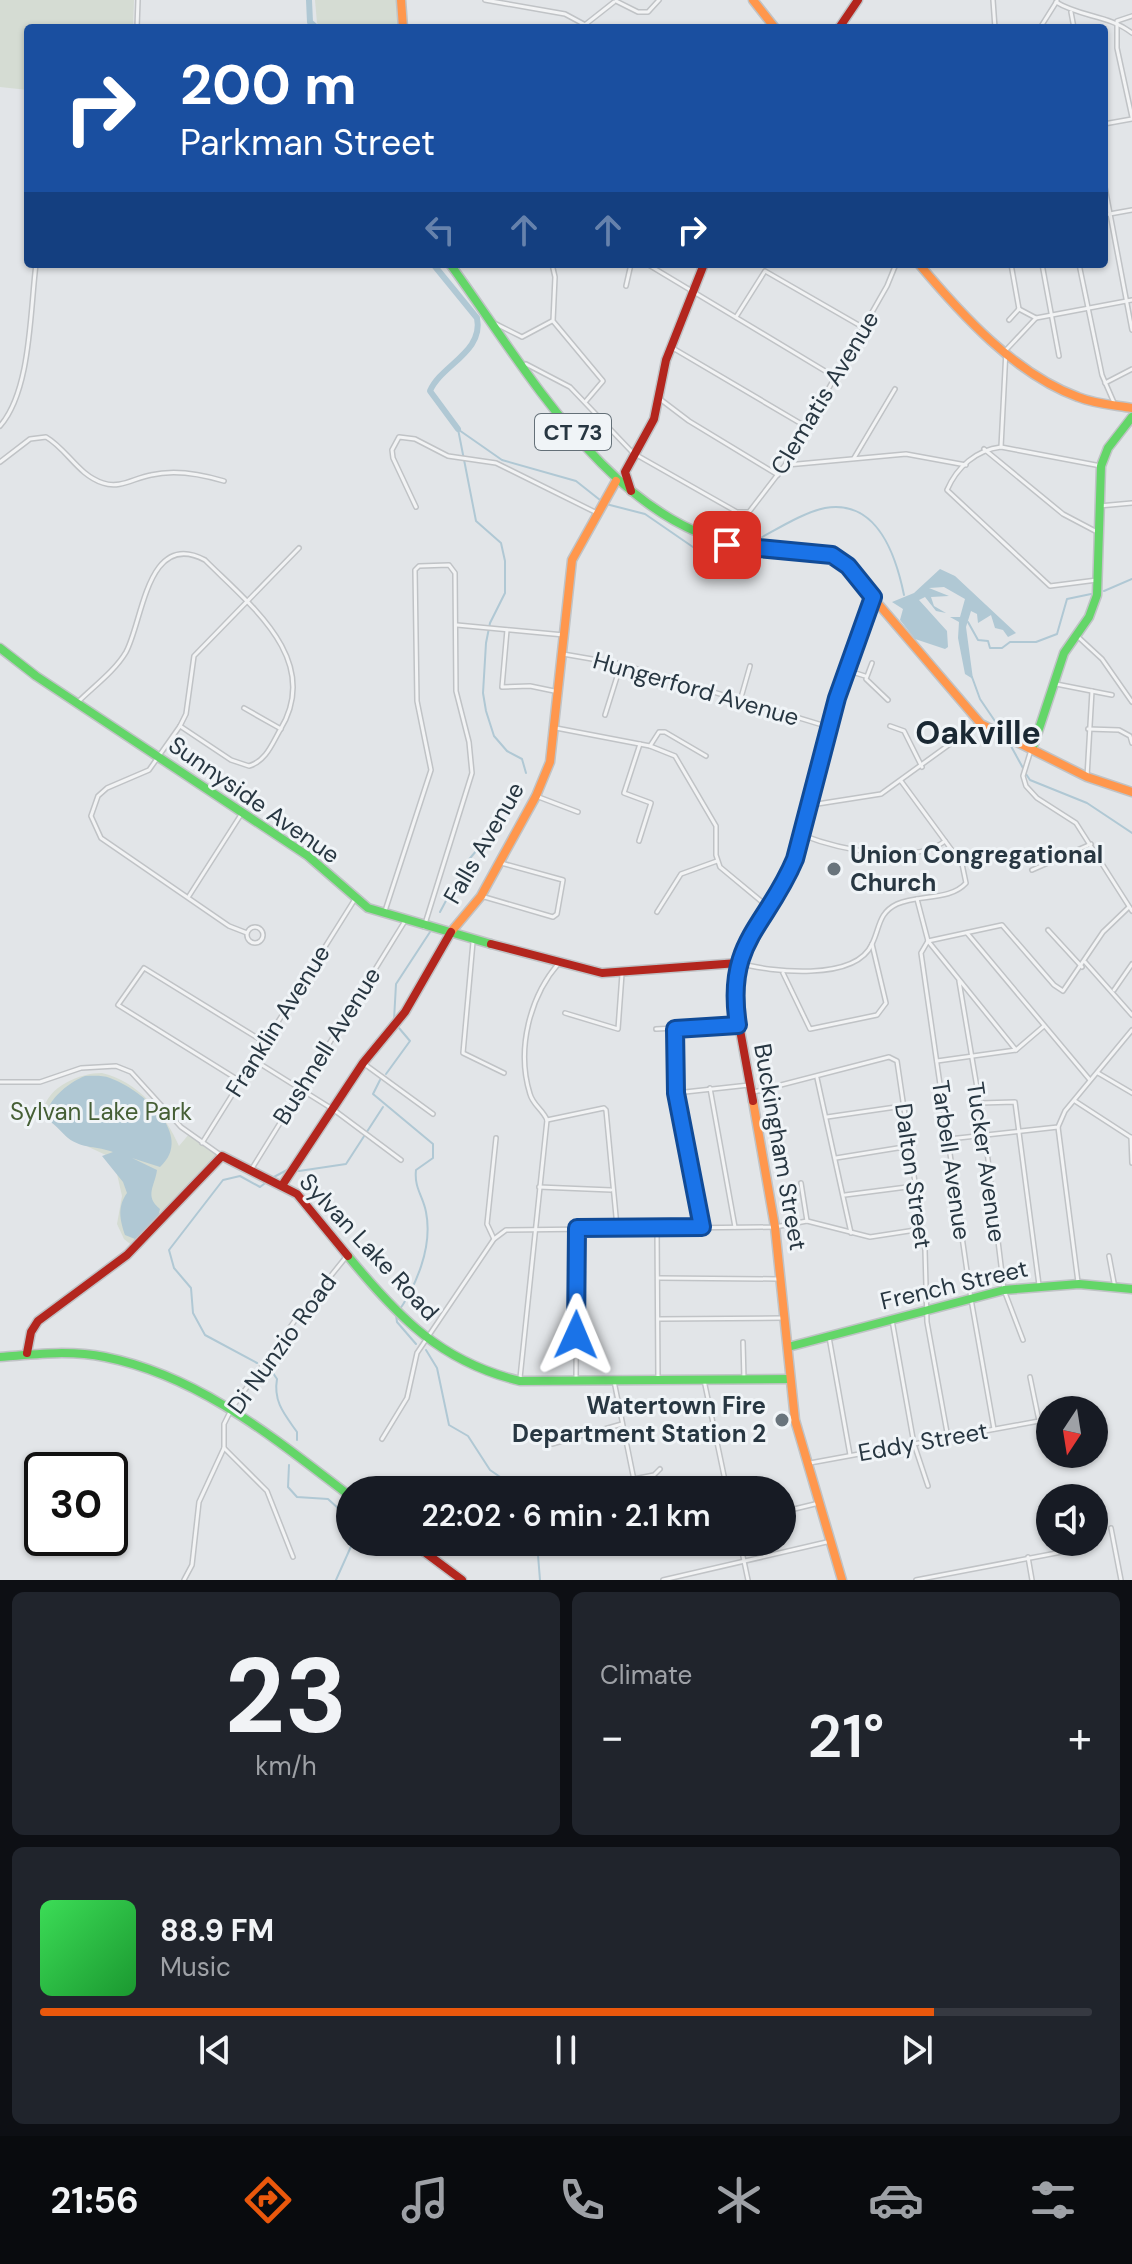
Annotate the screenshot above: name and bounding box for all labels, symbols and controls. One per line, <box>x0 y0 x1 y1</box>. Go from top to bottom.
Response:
text: 200 m <box>180 48 357 121</box>
icon: right <box>48 56 152 160</box>
text: Parkman Street <box>180 119 435 166</box>
icon: left <box>418 208 462 252</box>
icon: ahead <box>502 208 546 252</box>
icon: ahead <box>586 208 630 252</box>
icon: right <box>670 208 714 252</box>
street label: Clematis Avenue <box>764 305 886 480</box>
road number: CT 73 <box>535 414 611 450</box>
pin <box>693 511 761 579</box>
icon: arrive <box>705 523 749 567</box>
street label: Hungerford Avenue <box>590 644 803 733</box>
district label: Oakville <box>915 712 1041 754</box>
street label: Sunnyside Avenue <box>163 729 346 870</box>
street label: Falls Avenue <box>436 776 531 909</box>
place label: Union Congregational Church <box>850 839 1103 898</box>
marker: Union Congregational Church <box>825 860 843 878</box>
street label: Franklin Avenue <box>218 939 337 1103</box>
street label: Bushnell Avenue <box>266 961 387 1130</box>
street label: Buckingham Street <box>747 1041 814 1253</box>
street label: Tarbell Avenue <box>925 1078 978 1242</box>
street label: Tucker Avenue <box>960 1080 1013 1244</box>
park label: Sylvan Lake Park <box>10 1096 192 1127</box>
street label: Dalton Street <box>888 1101 939 1251</box>
street label: Sylvan Lake Road <box>293 1166 446 1327</box>
street label: French Street <box>877 1252 1031 1317</box>
street label: Di Nunzio Road <box>220 1267 343 1420</box>
position arrow <box>534 1293 618 1377</box>
place label: Watertown Fire Department Station 2 <box>512 1390 766 1449</box>
north arrow <box>1036 1396 1108 1468</box>
map controls <box>1036 1396 1108 1556</box>
marker: Watertown Fire Department Station 2 <box>773 1411 791 1429</box>
street label: Eddy Street <box>856 1415 990 1468</box>
speed limit sign: 30 <box>24 1452 128 1556</box>
button: sound <box>1036 1484 1108 1556</box>
text: 22:02 · 6 min · 2.1 km <box>421 1496 711 1535</box>
text: 23 <box>225 1629 347 1764</box>
text: Climate <box>600 1658 692 1692</box>
text: 21° <box>808 1697 884 1776</box>
text: − <box>600 1708 624 1766</box>
text: + <box>1068 1708 1092 1766</box>
text: km/h <box>255 1749 317 1783</box>
text: 88.9 FM <box>160 1911 274 1950</box>
text: Music <box>160 1950 231 1984</box>
icon: previous <box>193 2028 237 2072</box>
icon: pause <box>544 2028 588 2072</box>
icon: next <box>895 2028 939 2072</box>
icon: directions <box>240 2172 296 2228</box>
icon: music <box>397 2172 453 2228</box>
icon: phone <box>554 2172 610 2228</box>
icon: climate <box>711 2172 767 2228</box>
icon: car <box>868 2172 924 2228</box>
icon: filters <box>1025 2172 1081 2228</box>
text: 21:56 <box>51 2177 139 2224</box>

